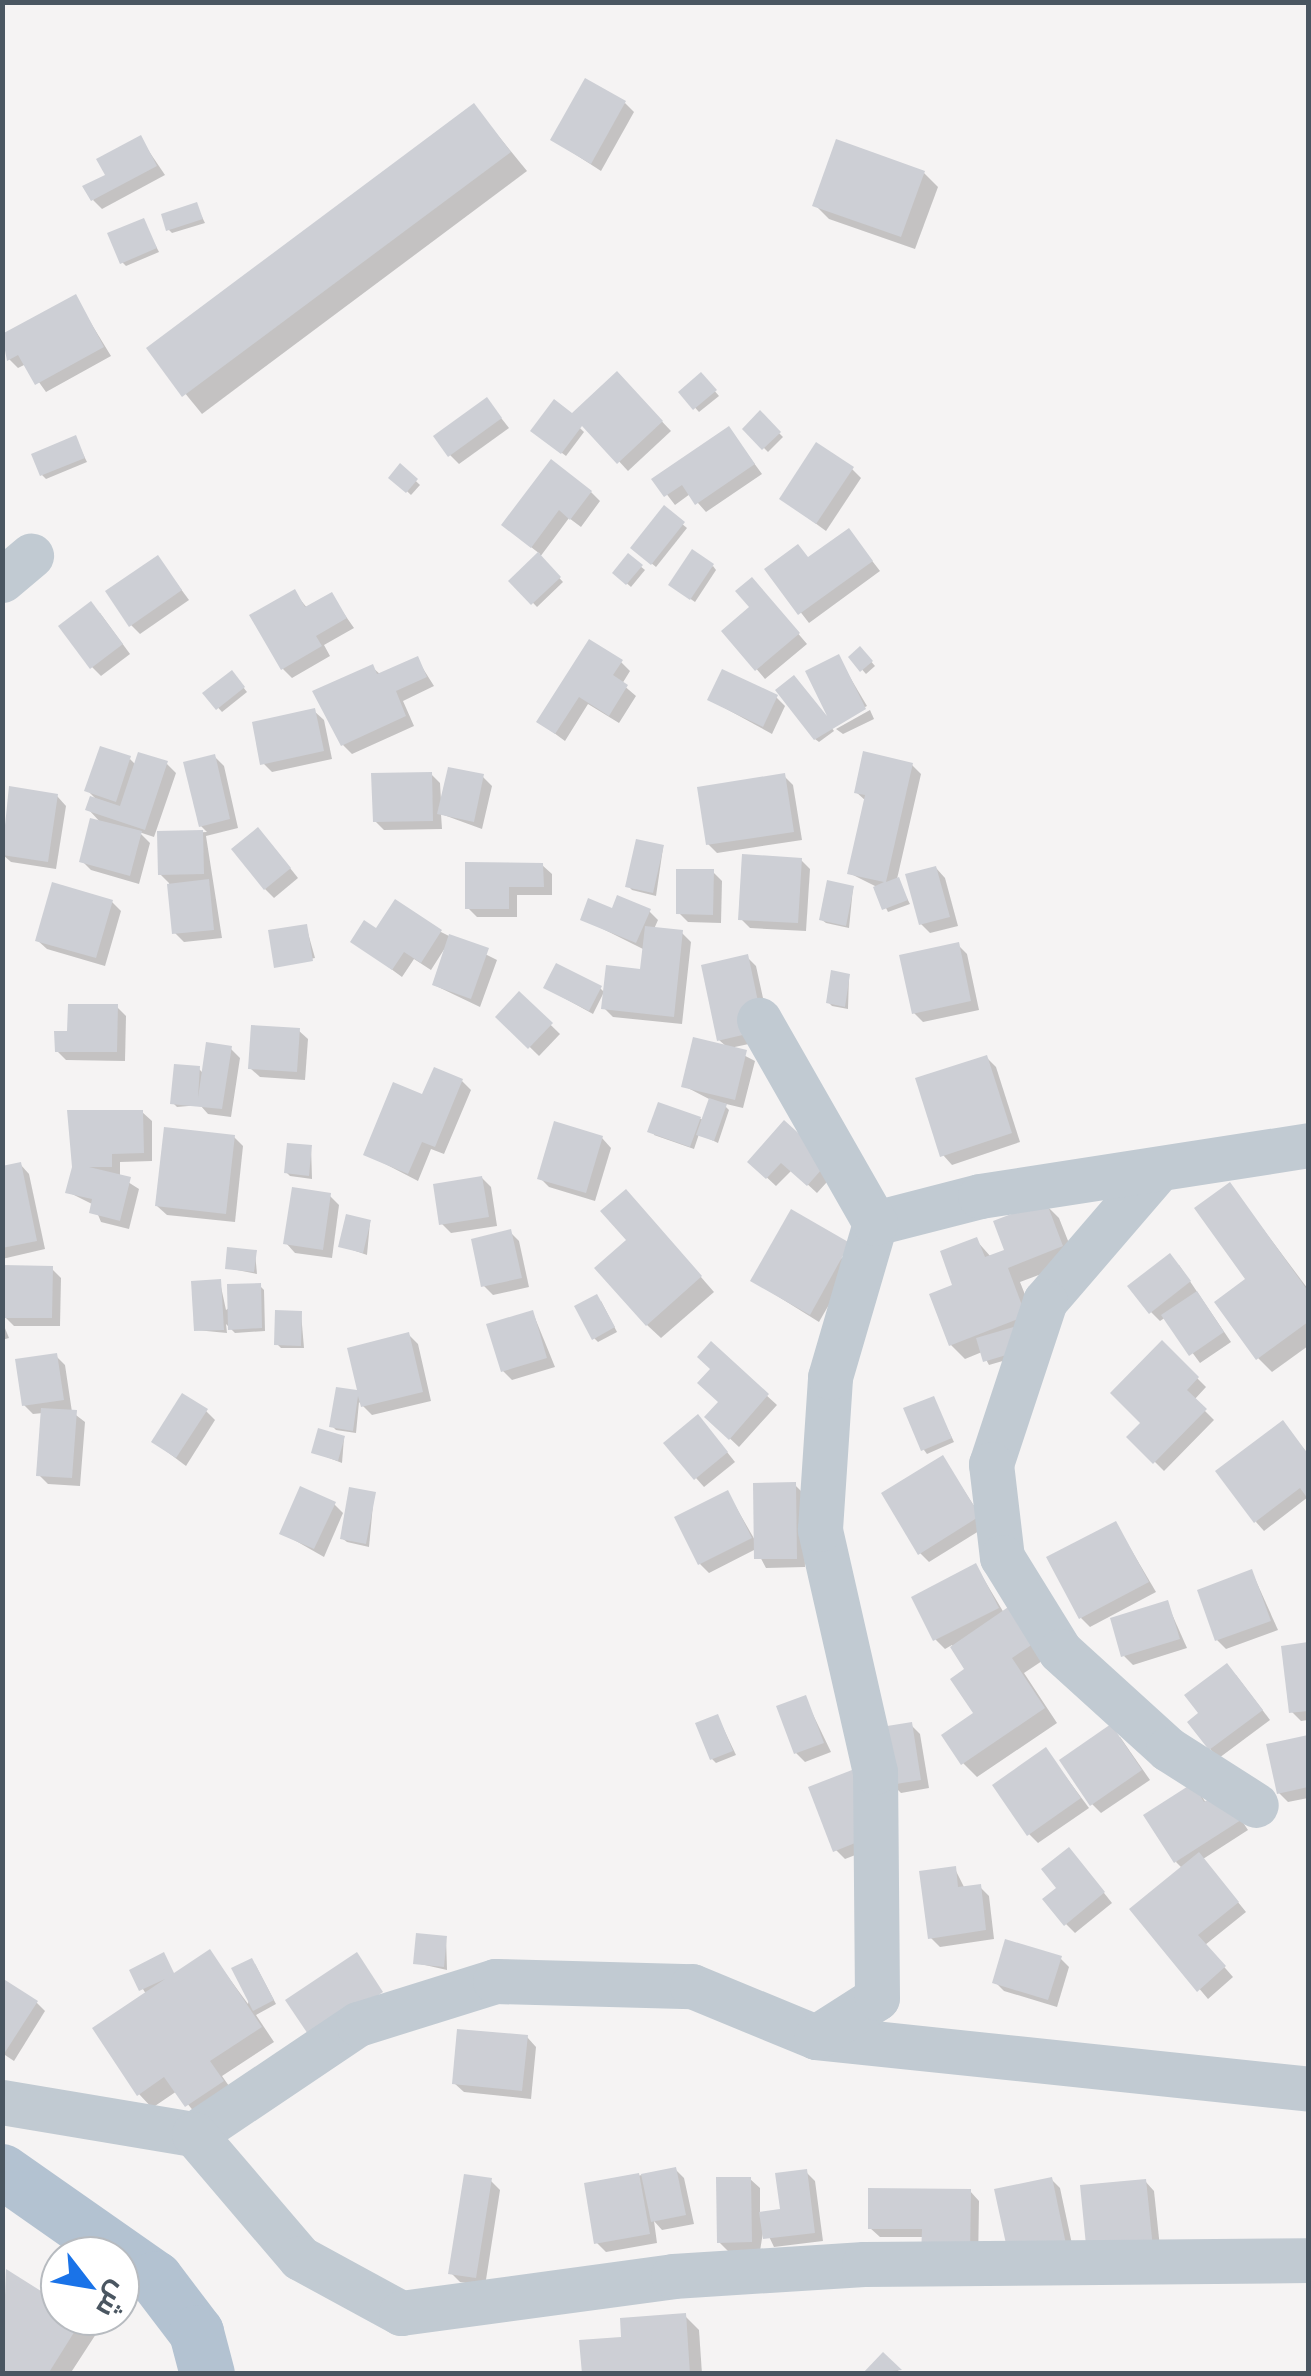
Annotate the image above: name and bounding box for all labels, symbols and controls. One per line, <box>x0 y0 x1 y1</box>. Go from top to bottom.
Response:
north arrow <box>40 2236 140 2336</box>
text: ش <box>90 2276 138 2325</box>

